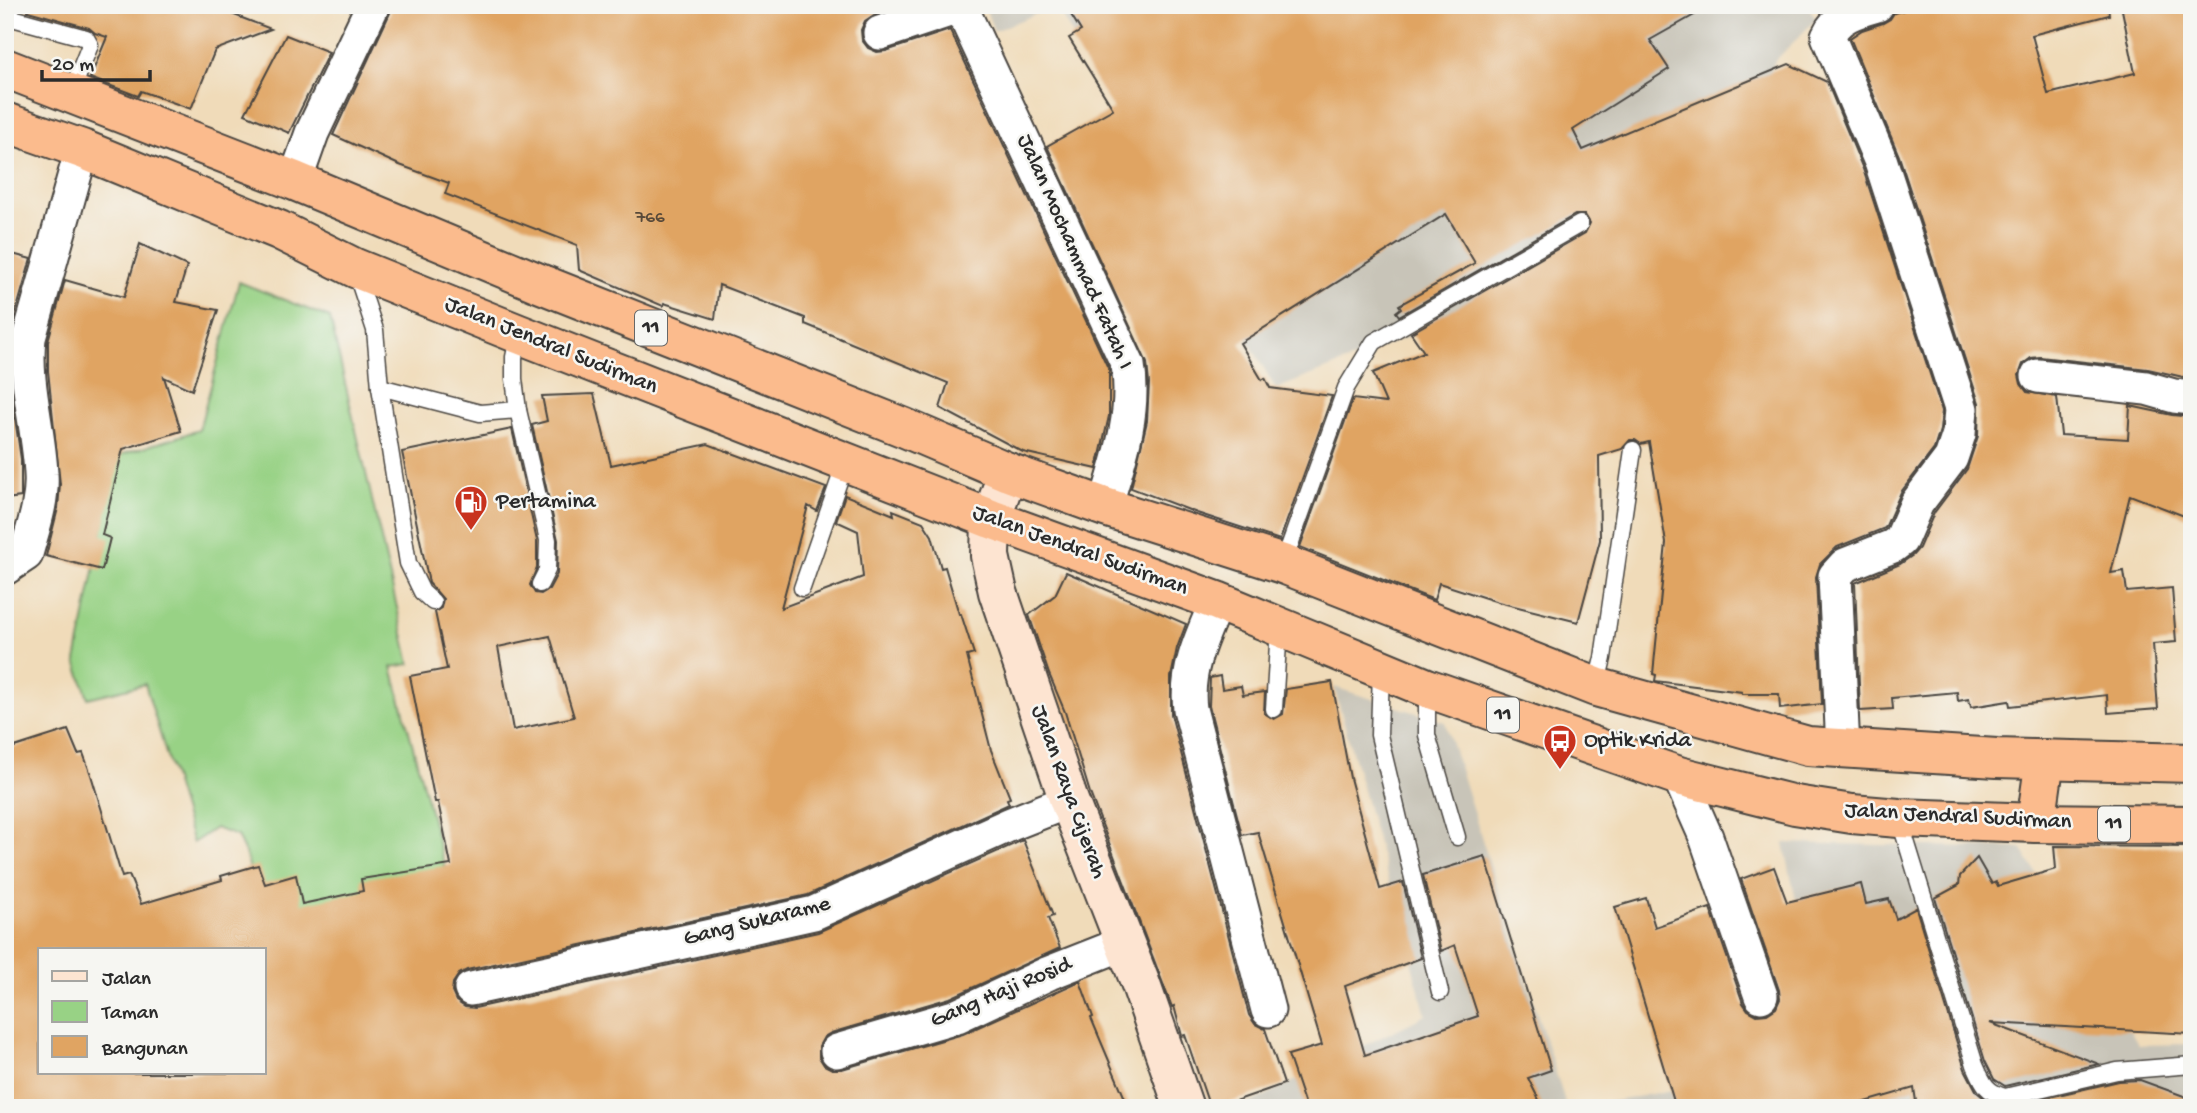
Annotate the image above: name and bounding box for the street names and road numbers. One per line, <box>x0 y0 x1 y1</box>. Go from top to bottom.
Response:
street label: Jalan Mochammad Fatah I <box>1010 130 1138 374</box>
street label: Jalan Jendral Sudirman <box>441 291 661 401</box>
road number: 11 <box>635 310 667 346</box>
street label: Jalan Jendral Sudirman <box>969 499 1191 603</box>
road number: 11 <box>1487 698 1519 732</box>
street label: Jalan Raya Cijerah <box>1024 701 1112 883</box>
street label: Jalan Jendral Sudirman <box>1844 798 2072 836</box>
road number: 11 <box>2098 806 2130 842</box>
street label: Gang Sukarame <box>681 890 834 953</box>
street label: Gang Haji Rosid <box>926 951 1077 1035</box>

